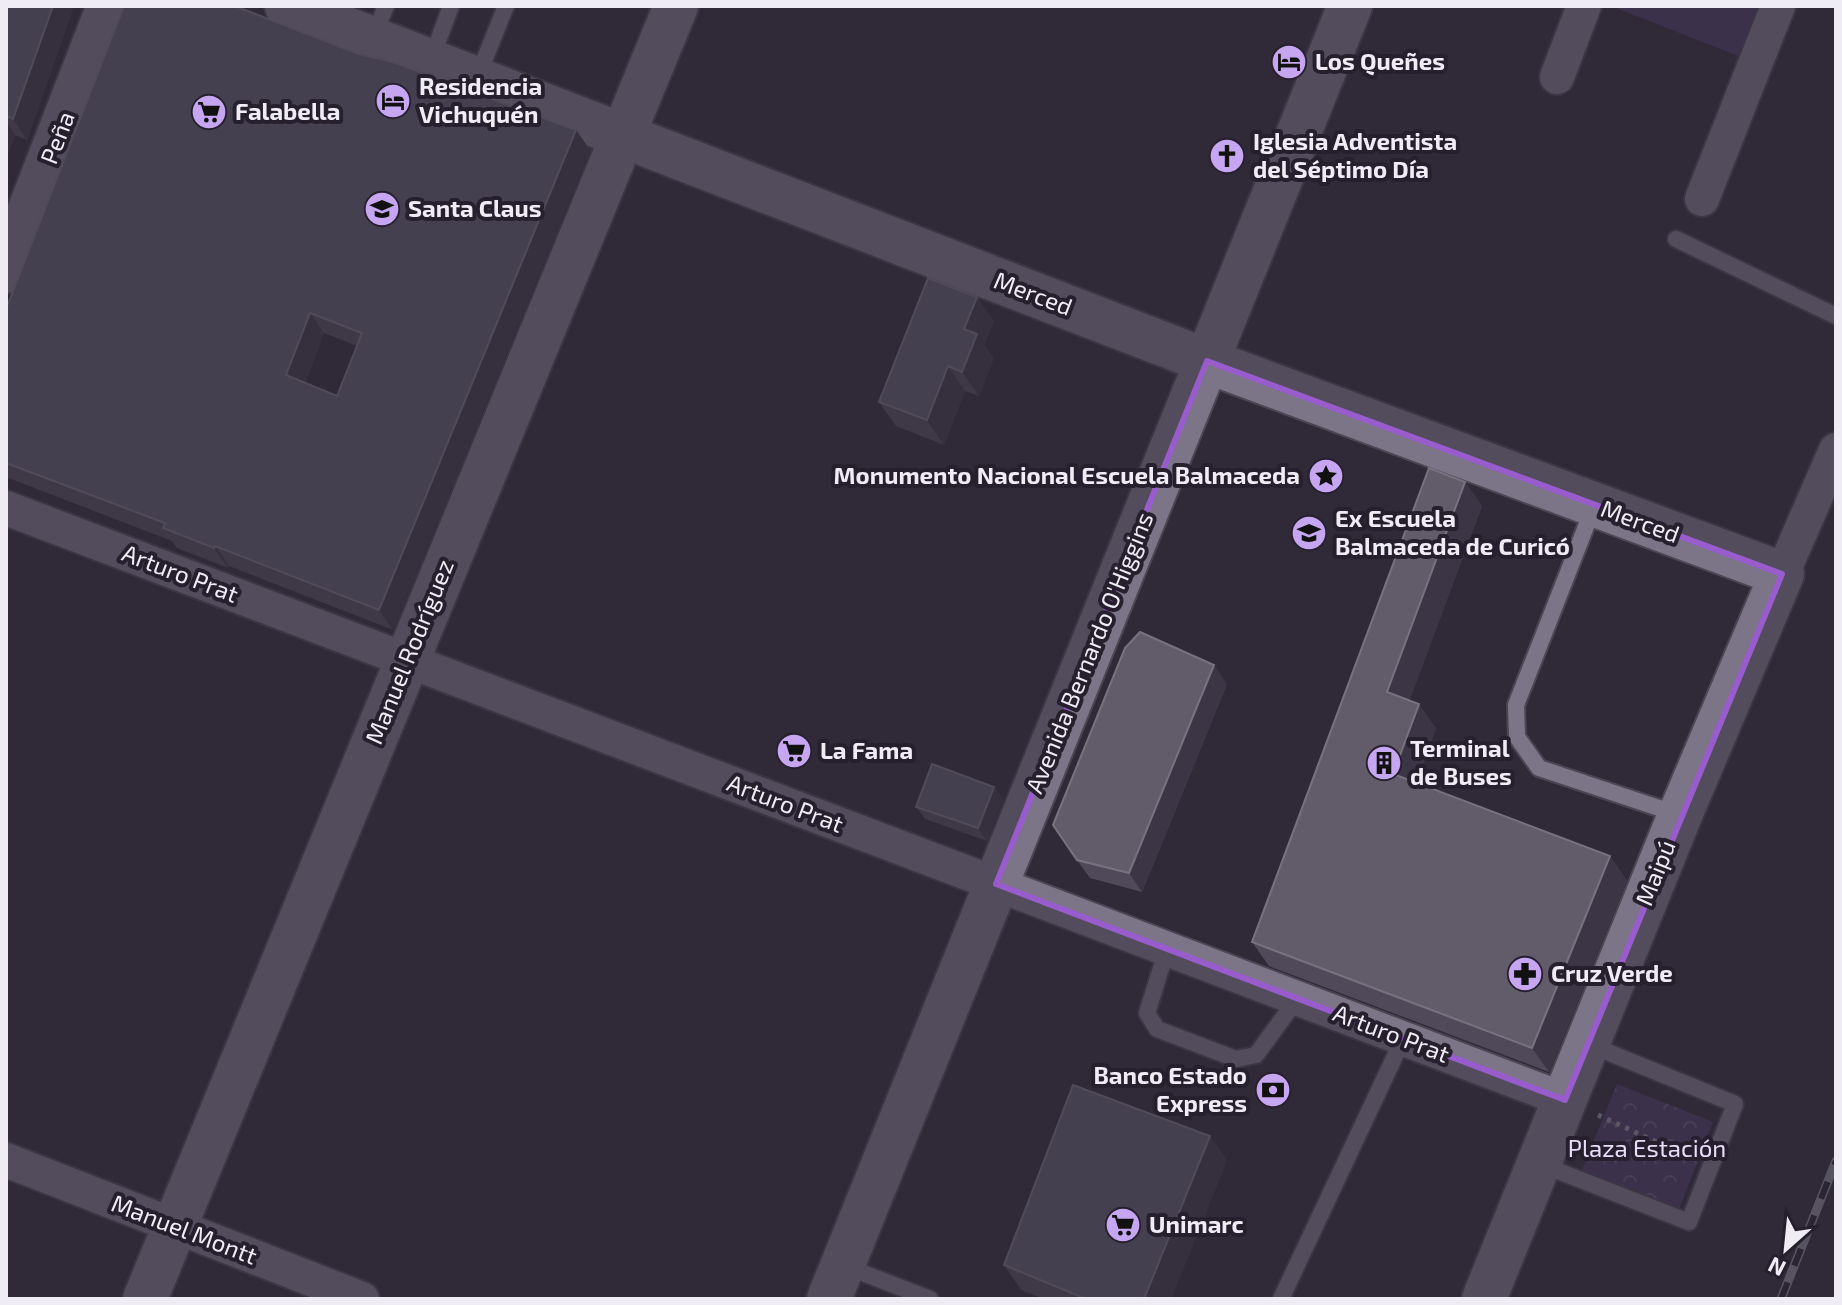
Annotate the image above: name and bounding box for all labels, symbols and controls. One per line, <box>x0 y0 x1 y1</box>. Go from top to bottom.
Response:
hotel icon: Los Queñes <box>1270 43 1308 81</box>
place label: Los Queñes <box>1315 46 1445 76</box>
place label: Residencia Vichuquén <box>419 71 542 128</box>
hotel icon: Residencia Vichuquén <box>374 82 412 120</box>
supermarket icon: Falabella <box>190 93 228 131</box>
place label: Falabella <box>235 96 340 125</box>
street label: Peña <box>33 107 80 168</box>
place label: Iglesia Adventista del Séptimo Día <box>1253 126 1457 183</box>
church icon: Iglesia Adventista del Séptimo Día <box>1208 137 1246 175</box>
school or university icon: Santa Claus <box>363 190 401 228</box>
place label: Santa Claus <box>408 193 542 222</box>
street label: Merced <box>990 264 1077 321</box>
place icon: Monumento Nacional Escuela Balmaceda <box>1307 457 1345 495</box>
place label: Monumento Nacional Escuela Balmaceda <box>834 460 1300 489</box>
street label: Merced <box>1597 493 1684 548</box>
place label: Ex Escuela Balmaceda de Curicó <box>1335 503 1570 560</box>
street label: Avenida Bernardo O'Higgins <box>1019 508 1158 797</box>
school or university icon: Ex Escuela Balmaceda de Curicó <box>1290 514 1328 552</box>
street label: Arturo Prat <box>118 537 243 608</box>
street label: Manuel Rodríguez <box>358 555 459 748</box>
supermarket icon: La Fama <box>775 732 813 770</box>
place label: Terminal de Buses <box>1410 733 1512 790</box>
place label: La Fama <box>820 735 913 764</box>
building icon: Terminal de Buses <box>1365 744 1403 782</box>
street label: Arturo Prat <box>723 767 848 838</box>
street label: Maipú <box>1628 836 1681 909</box>
pharmacy icon: Cruz Verde <box>1506 955 1544 993</box>
place label: Cruz Verde <box>1551 958 1673 987</box>
street label: Arturo Prat <box>1329 997 1454 1068</box>
place label: Banco Estado Express <box>1094 1060 1247 1117</box>
bank icon: Banco Estado Express <box>1254 1071 1292 1109</box>
park label: Plaza Estación <box>1568 1133 1726 1162</box>
street label: Manuel Montt <box>108 1188 261 1270</box>
supermarket icon: Unimarc <box>1104 1206 1142 1244</box>
place label: Unimarc <box>1149 1209 1244 1238</box>
north arrow <box>1746 1209 1826 1289</box>
text: N <box>1763 1253 1789 1283</box>

